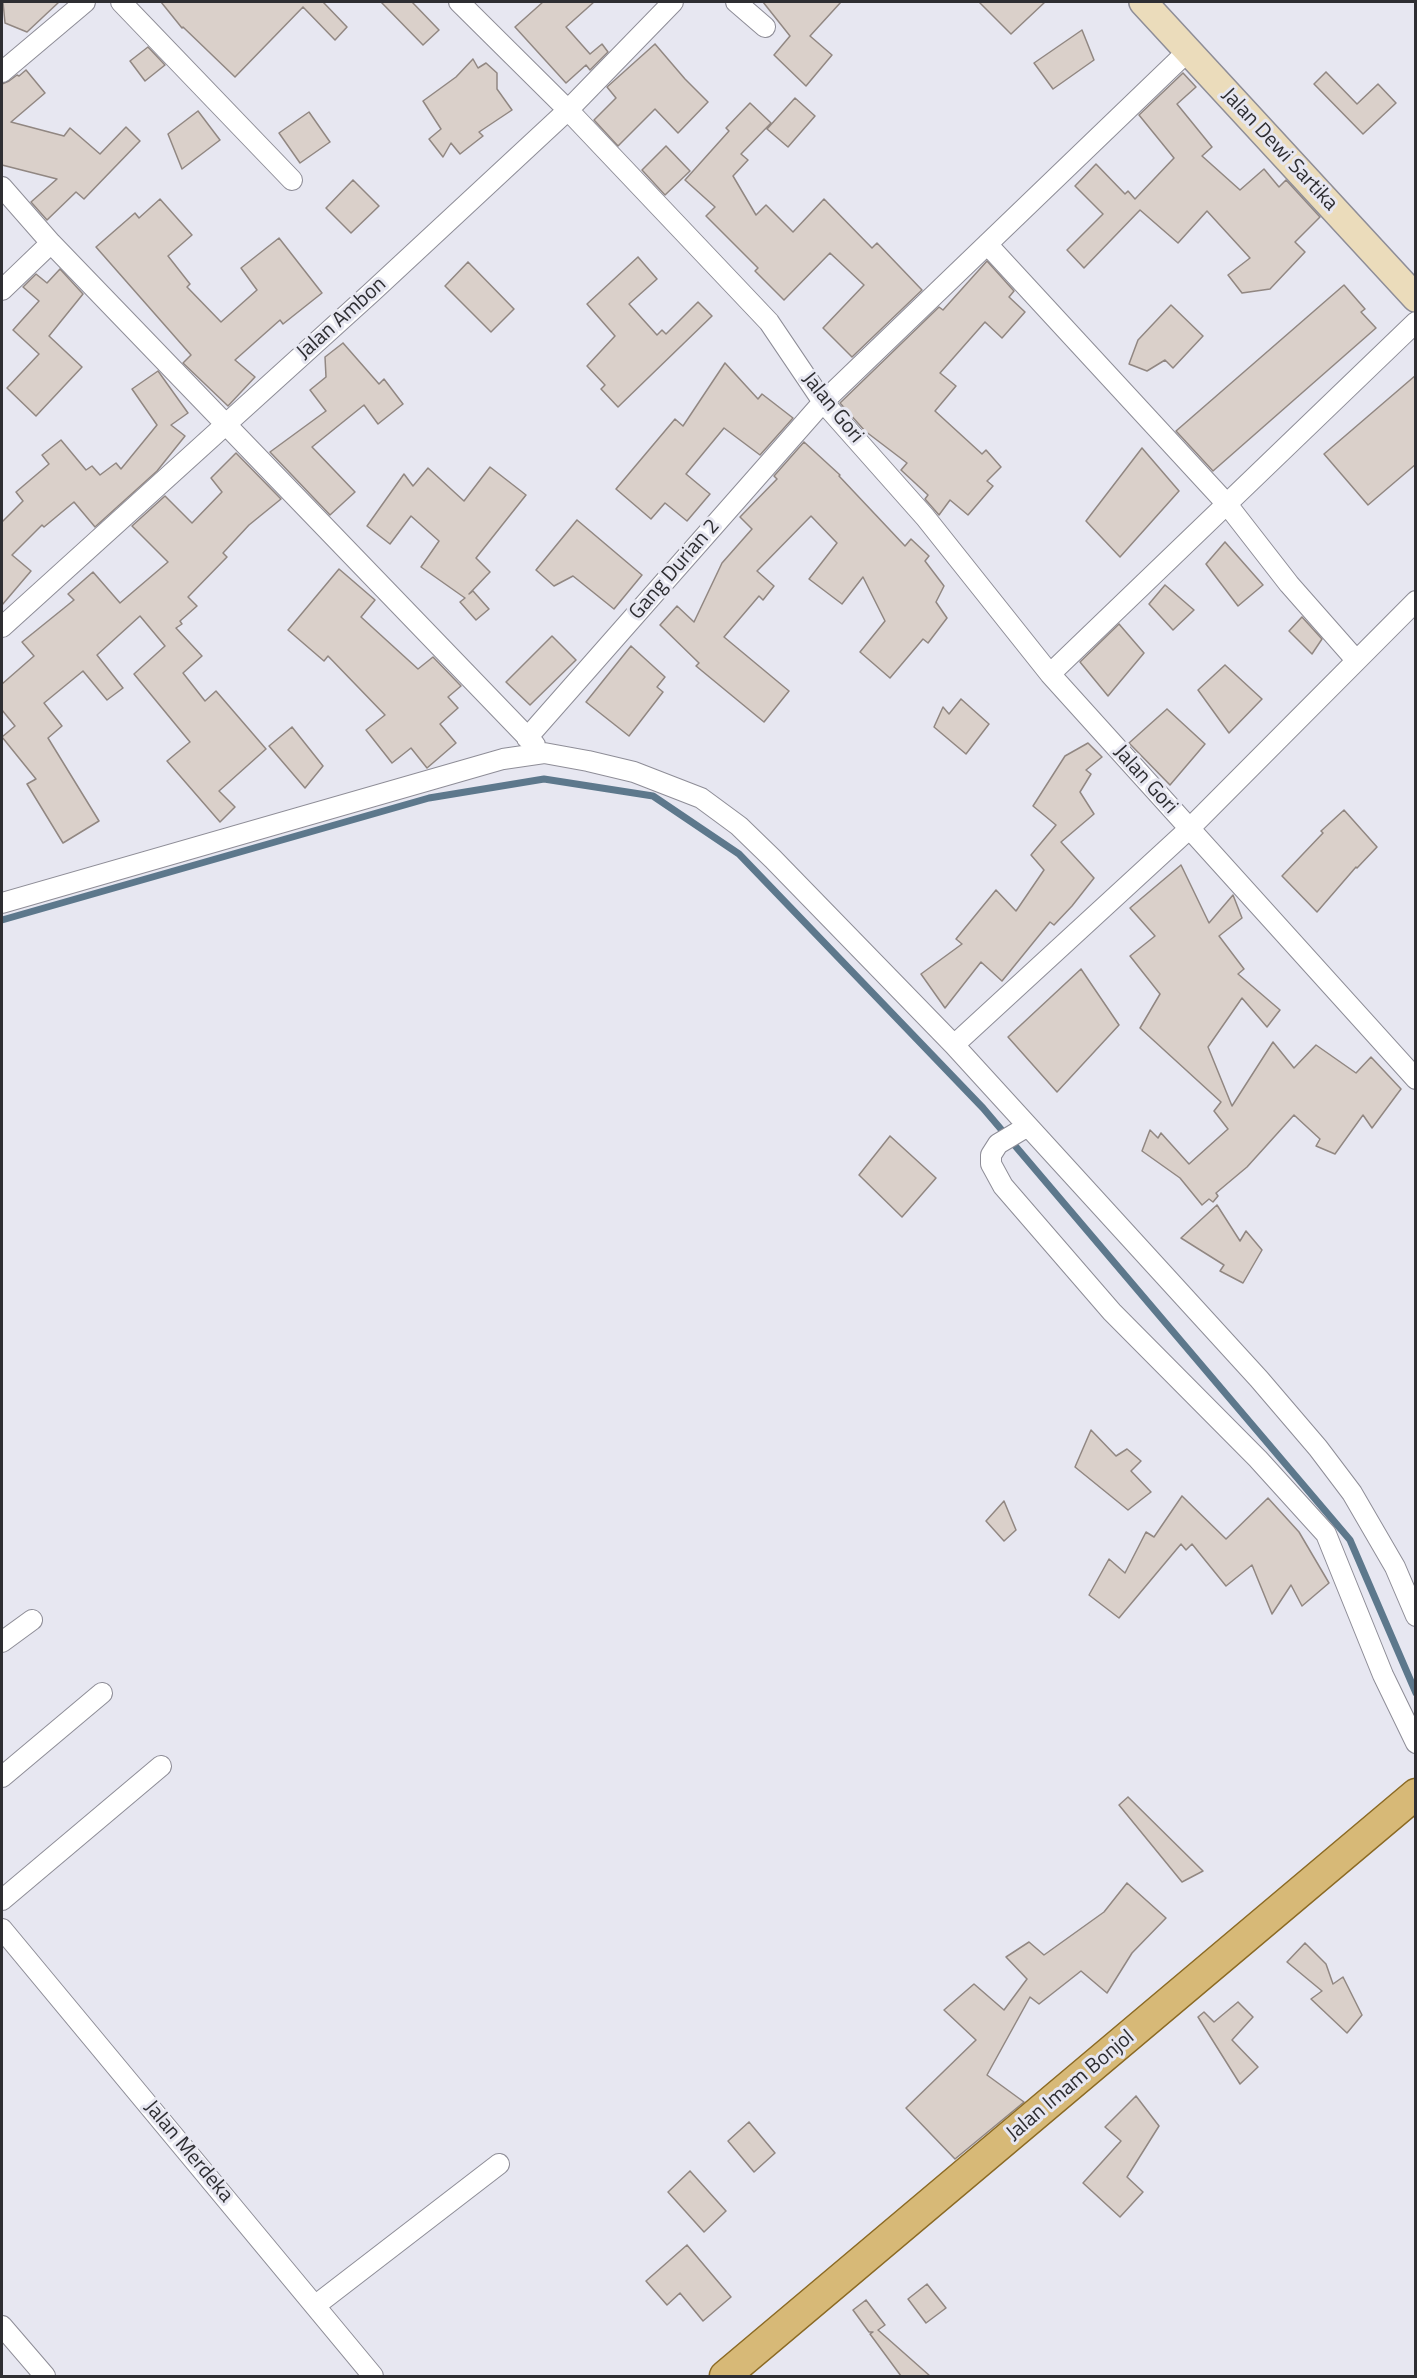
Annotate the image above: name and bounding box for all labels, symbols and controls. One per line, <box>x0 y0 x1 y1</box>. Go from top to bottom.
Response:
street label: Jalan Dewi Sartika <box>1216 83 1342 217</box>
street label: Jalan Ambon <box>292 272 392 366</box>
street label: Jalan Gori <box>796 368 868 448</box>
street label: Gang Durian 2 <box>625 515 725 625</box>
street label: Jalan Gori <box>1108 740 1182 820</box>
street label: Jalan Imam Bonjol <box>1002 2025 1140 2147</box>
street label: Jalan Merdeka <box>138 2096 238 2208</box>

